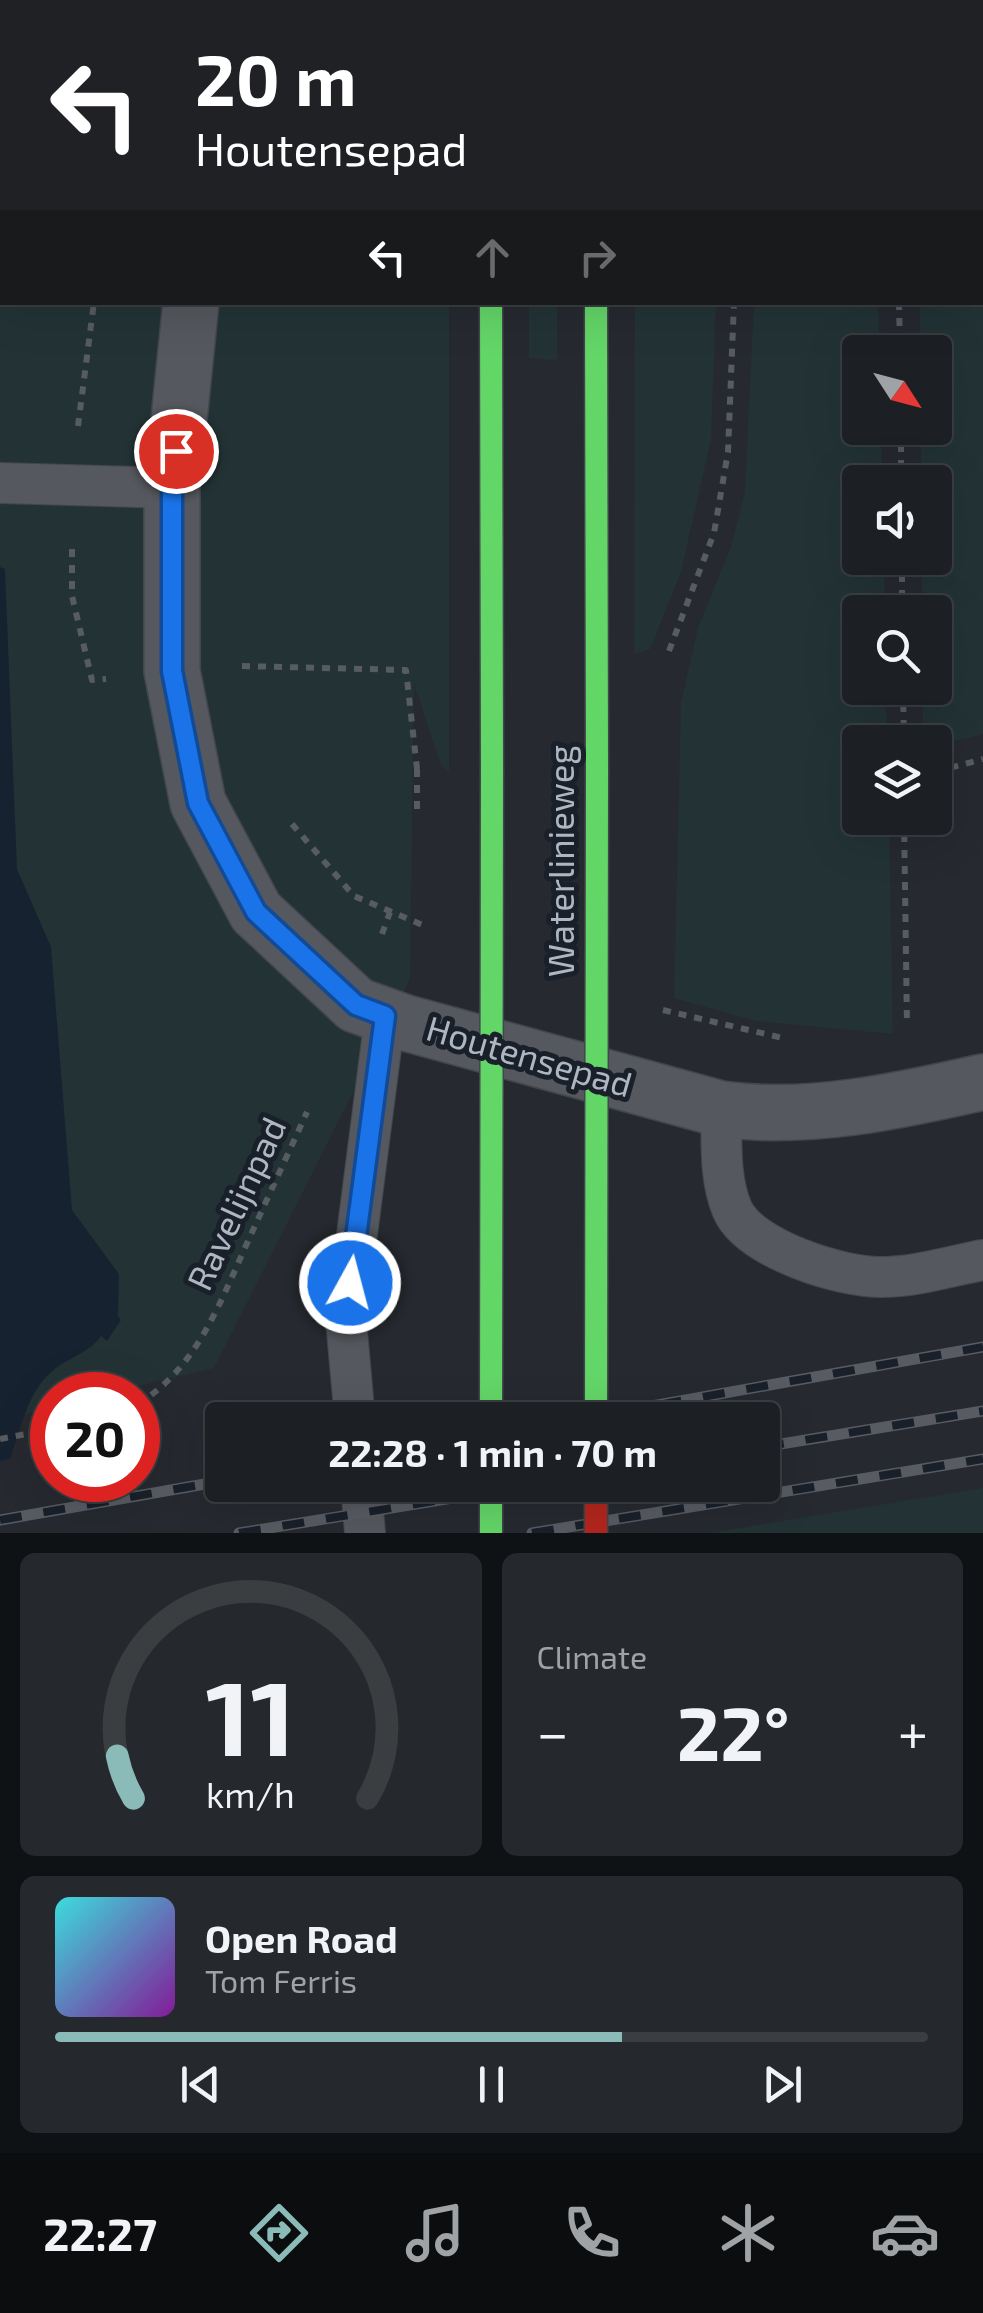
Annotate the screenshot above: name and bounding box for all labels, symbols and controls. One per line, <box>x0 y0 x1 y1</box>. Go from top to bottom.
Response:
text: 20 m <box>195 36 357 120</box>
icon: left <box>30 40 160 170</box>
text: Houtensepad <box>195 121 467 175</box>
icon: left <box>360 230 415 285</box>
icon: ahead <box>465 230 520 285</box>
icon: right <box>570 230 625 285</box>
north arrow <box>842 335 952 445</box>
map controls <box>842 335 952 835</box>
pin <box>134 409 219 494</box>
icon: arrive <box>149 424 204 479</box>
button: sound <box>842 465 952 575</box>
button: search <box>842 595 952 705</box>
button: layers <box>842 725 952 835</box>
street label: Waterlinieweg <box>539 745 581 977</box>
street label: Houtensepad <box>422 1006 637 1104</box>
street label: Ravelijnpad <box>177 1110 293 1296</box>
position arrow <box>298 1231 402 1335</box>
speed limit sign: 20 <box>30 1372 160 1502</box>
text: 22:28 · 1 min · 70 m <box>328 1429 657 1475</box>
text: Climate <box>537 1637 647 1675</box>
text: 11 <box>206 1652 296 1777</box>
text: 22° <box>677 1686 790 1776</box>
text: − <box>537 1698 569 1764</box>
text: + <box>898 1698 928 1764</box>
text: km/h <box>206 1772 295 1815</box>
text: Open Road <box>205 1915 398 1961</box>
text: Tom Ferris <box>205 1961 357 1999</box>
icon: previous <box>173 2057 228 2112</box>
icon: pause <box>464 2057 519 2112</box>
icon: next <box>755 2057 810 2112</box>
icon: directions <box>244 2198 314 2268</box>
icon: music <box>400 2198 470 2268</box>
icon: phone <box>557 2198 627 2268</box>
icon: climate <box>713 2198 783 2268</box>
icon: car <box>870 2198 940 2268</box>
text: 22:27 <box>43 2206 157 2260</box>

